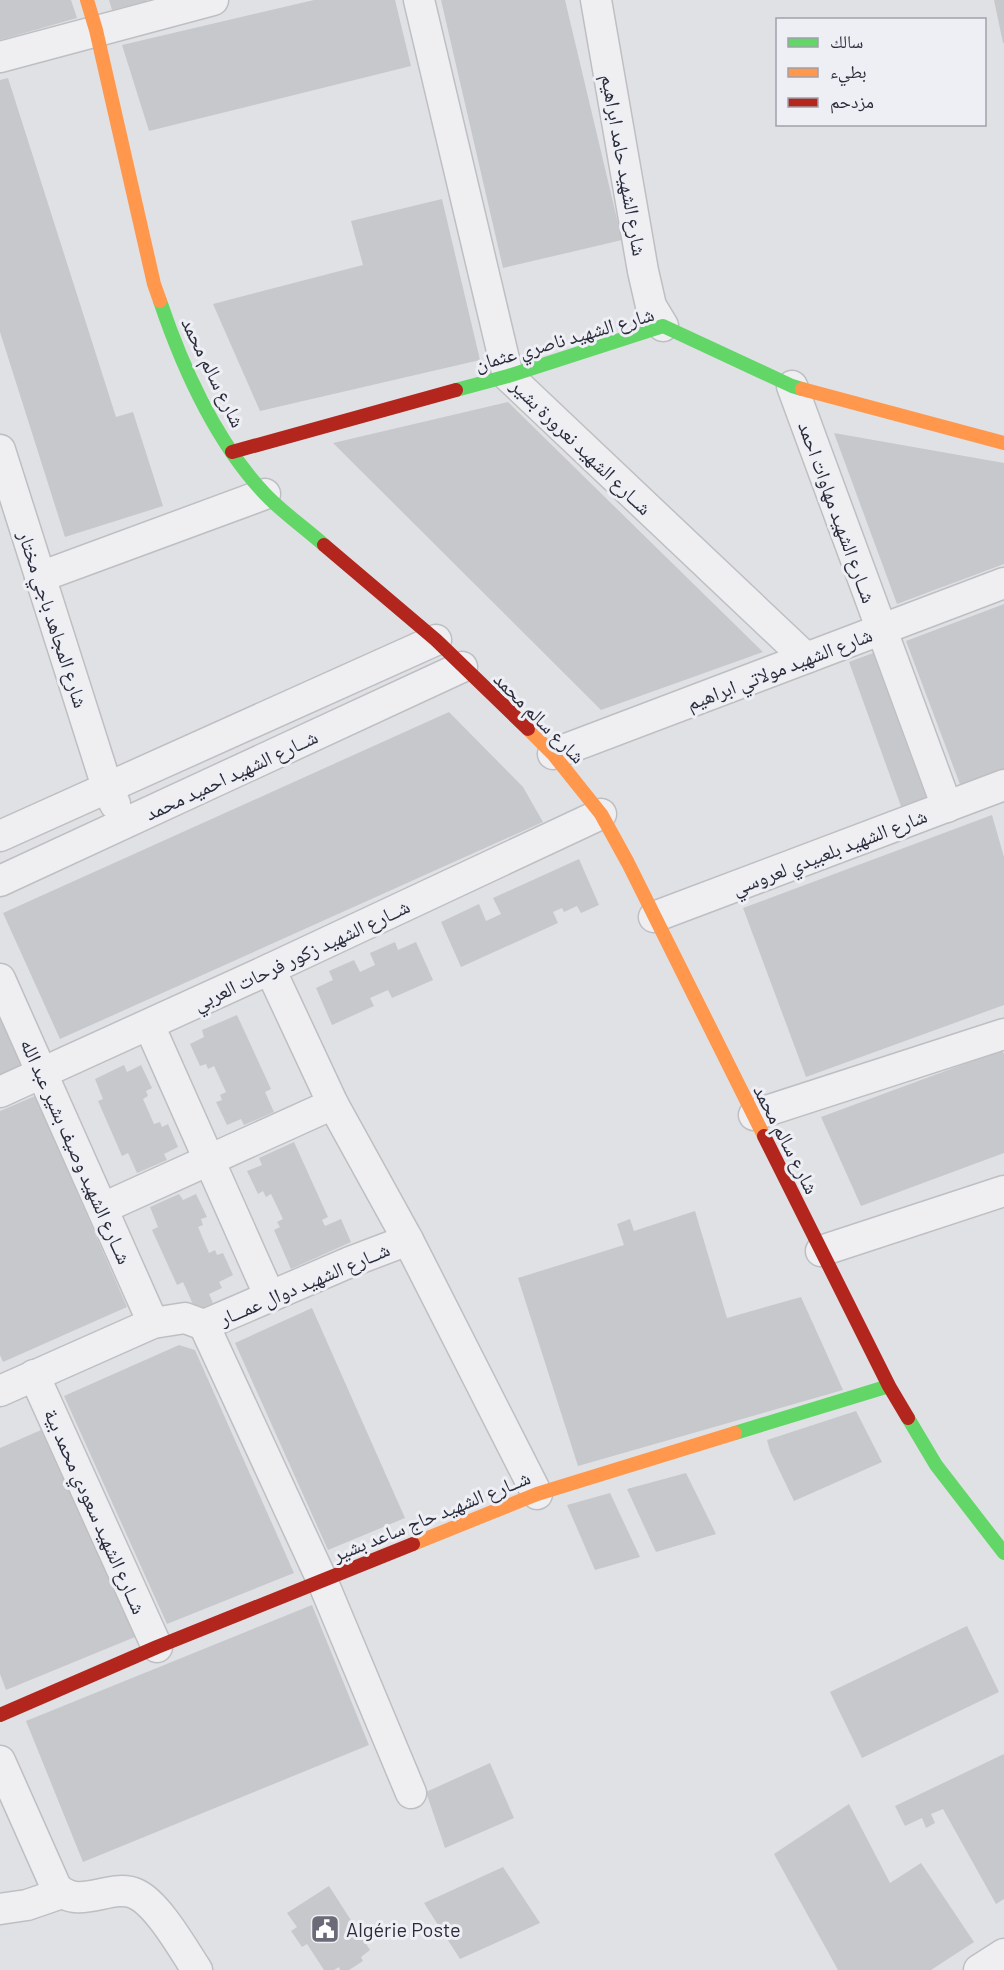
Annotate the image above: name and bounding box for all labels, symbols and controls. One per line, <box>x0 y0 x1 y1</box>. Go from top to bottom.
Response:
legend <box>776 18 986 126</box>
text: سالك <box>830 30 863 52</box>
text: بطيء <box>830 60 867 87</box>
street label: شارع الشهيد حامد ابراهيم <box>594 72 653 258</box>
text: مزدحم <box>830 90 874 114</box>
street label: شارع الشهيد ناصري عثمان <box>471 301 658 380</box>
street label: شارع سالم محمد <box>174 313 251 432</box>
street label: شــارع الشهيد نعرورة بشير <box>505 372 657 521</box>
street label: شــارع الشهيد مهاوات احمد <box>792 418 882 607</box>
street label: شارع المجاهد باجي مختار <box>9 526 94 712</box>
street label: شارع الشهيد مولاتي ابراهيم <box>683 621 877 719</box>
street label: شارع سالم محمد <box>487 666 591 770</box>
street label: شــارع الشهيد احميد محمد <box>141 723 322 826</box>
street label: شارع الشهيد بلعبيدي لعروسي <box>728 803 932 904</box>
street label: شــارع الشهيد زكور فرحات العربي <box>189 893 415 1019</box>
street label: شــارع الشهيد وصيف بشير عبد الله <box>15 1035 138 1268</box>
street label: شارع سالم محمد <box>747 1080 825 1199</box>
street label: شــارع الشهيد دوال عمـــار <box>214 1236 394 1332</box>
street label: شــارع الشهيد سعودي محمد بية <box>35 1405 152 1620</box>
street label: شــارع الشهيد حاج ساعد بشير <box>328 1464 534 1568</box>
public building icon: Algérie Poste <box>309 1913 341 1945</box>
place label: Algérie Poste <box>346 1917 461 1941</box>

